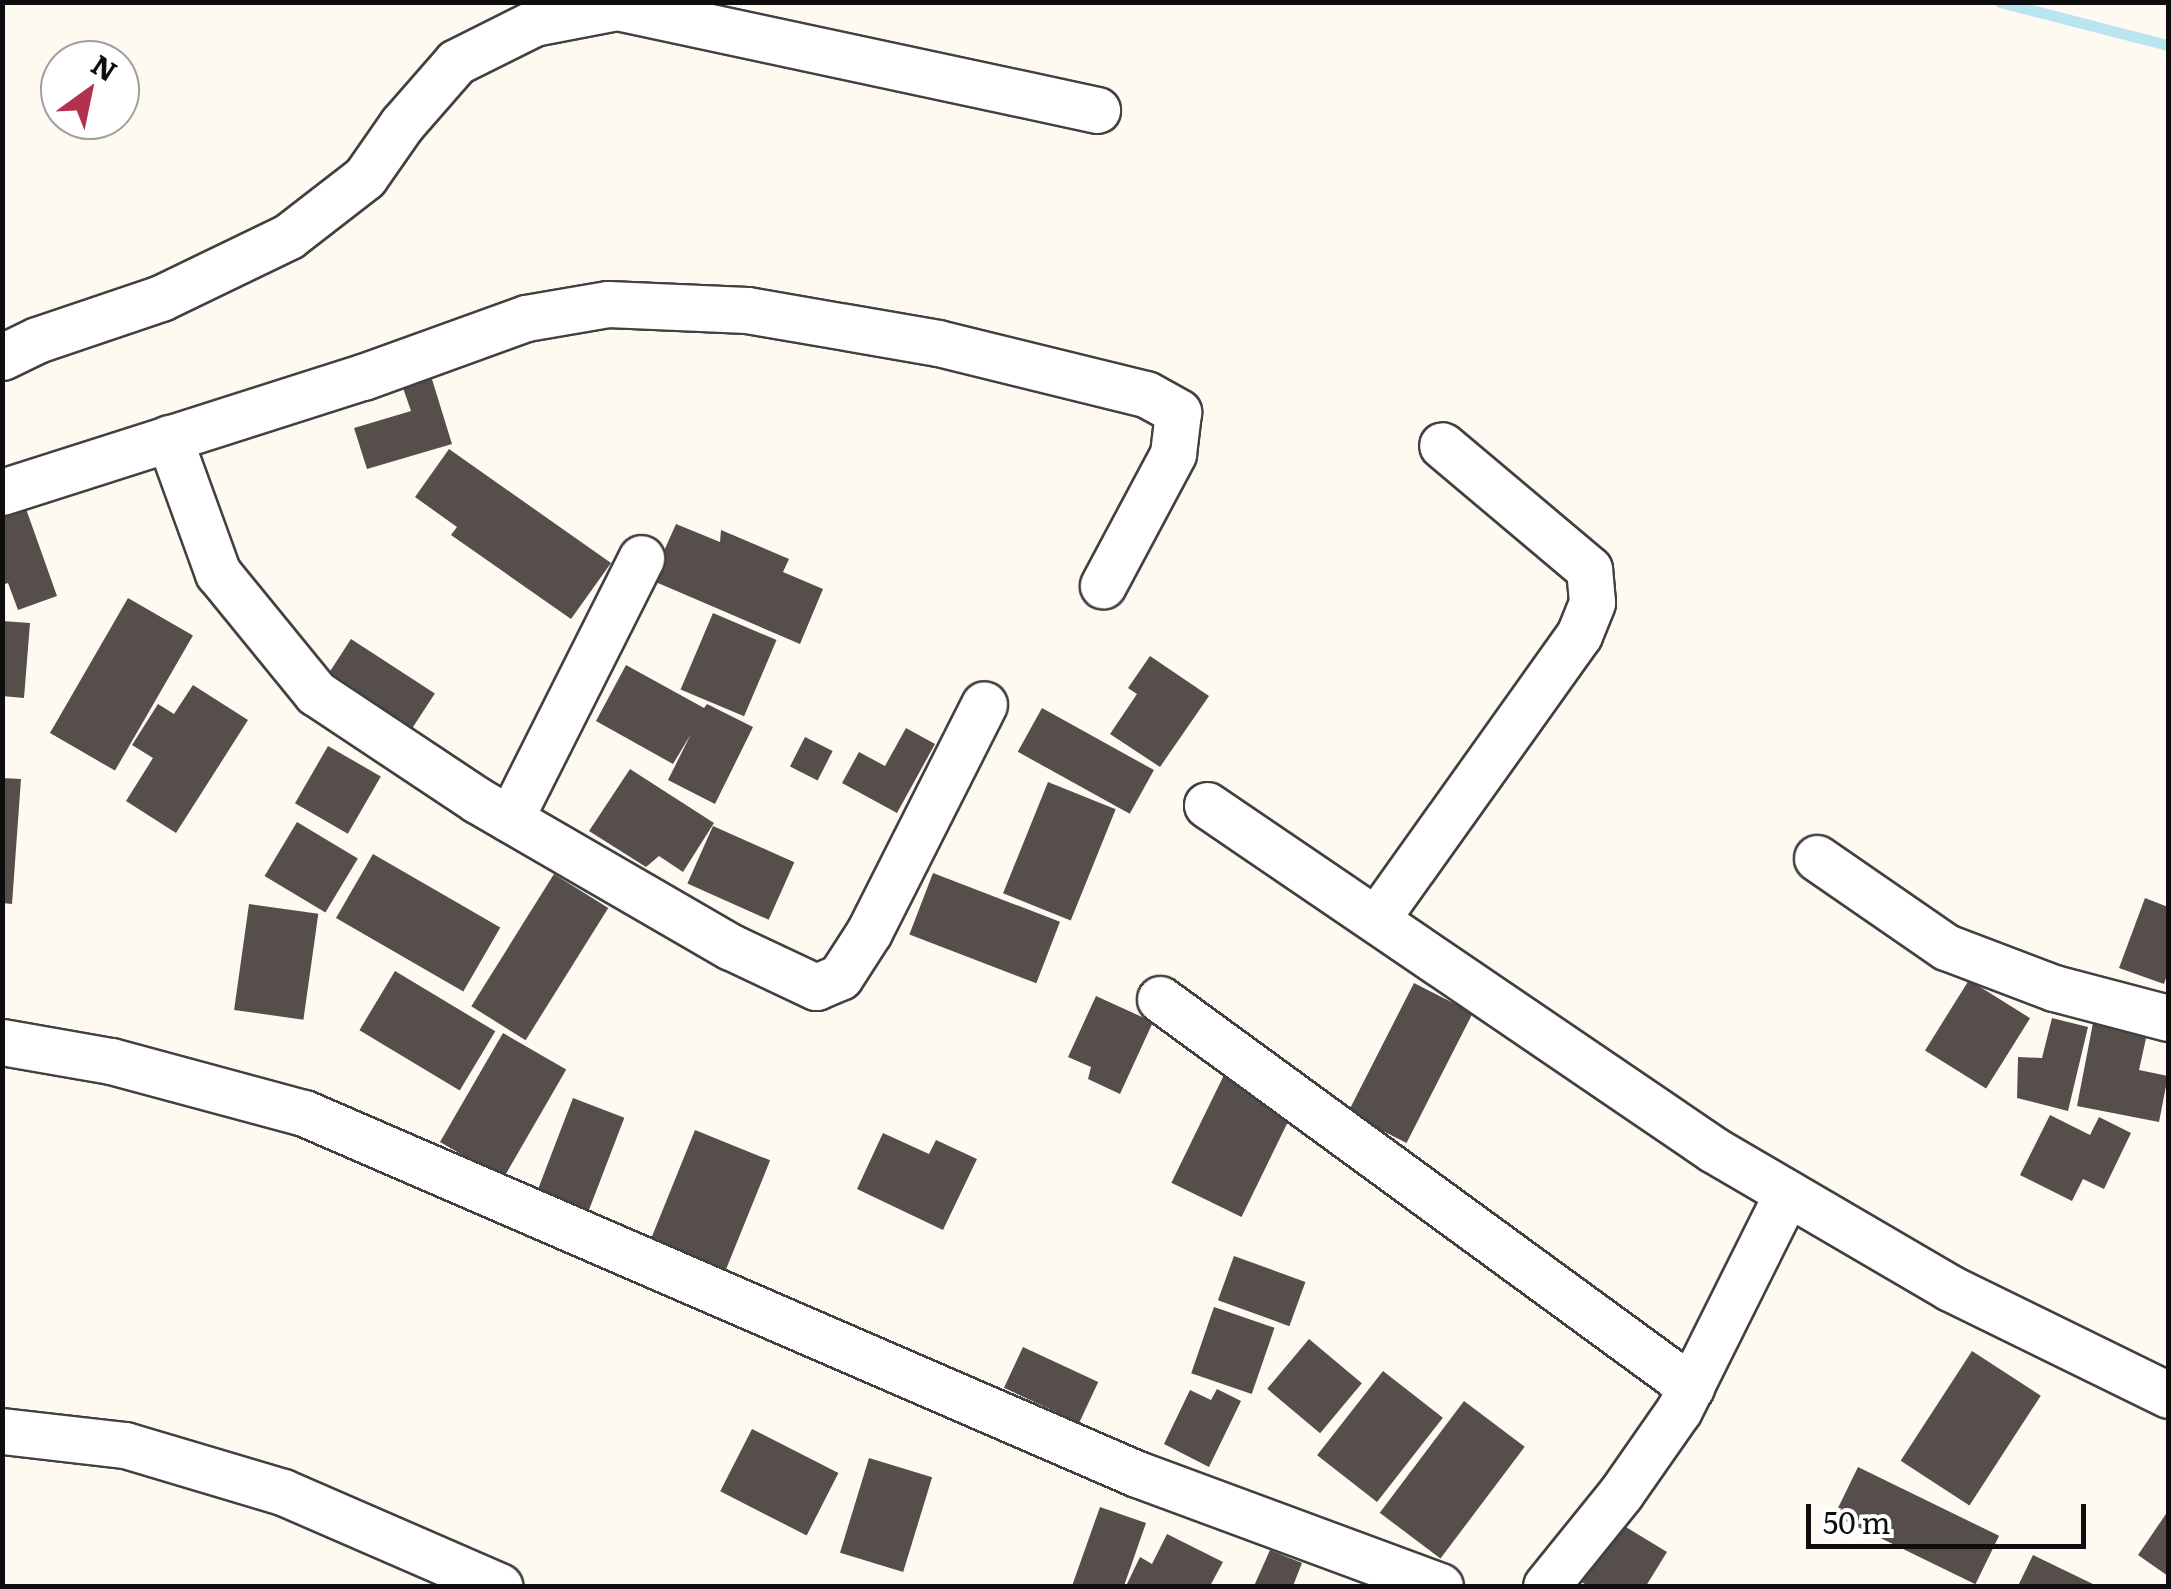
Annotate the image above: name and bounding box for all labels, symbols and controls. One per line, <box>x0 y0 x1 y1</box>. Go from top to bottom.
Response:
north arrow <box>40 40 140 140</box>
text: N <box>84 43 127 91</box>
scale bar <box>1811 1484 2091 1546</box>
text: 50 m <box>1823 1499 1891 1543</box>

